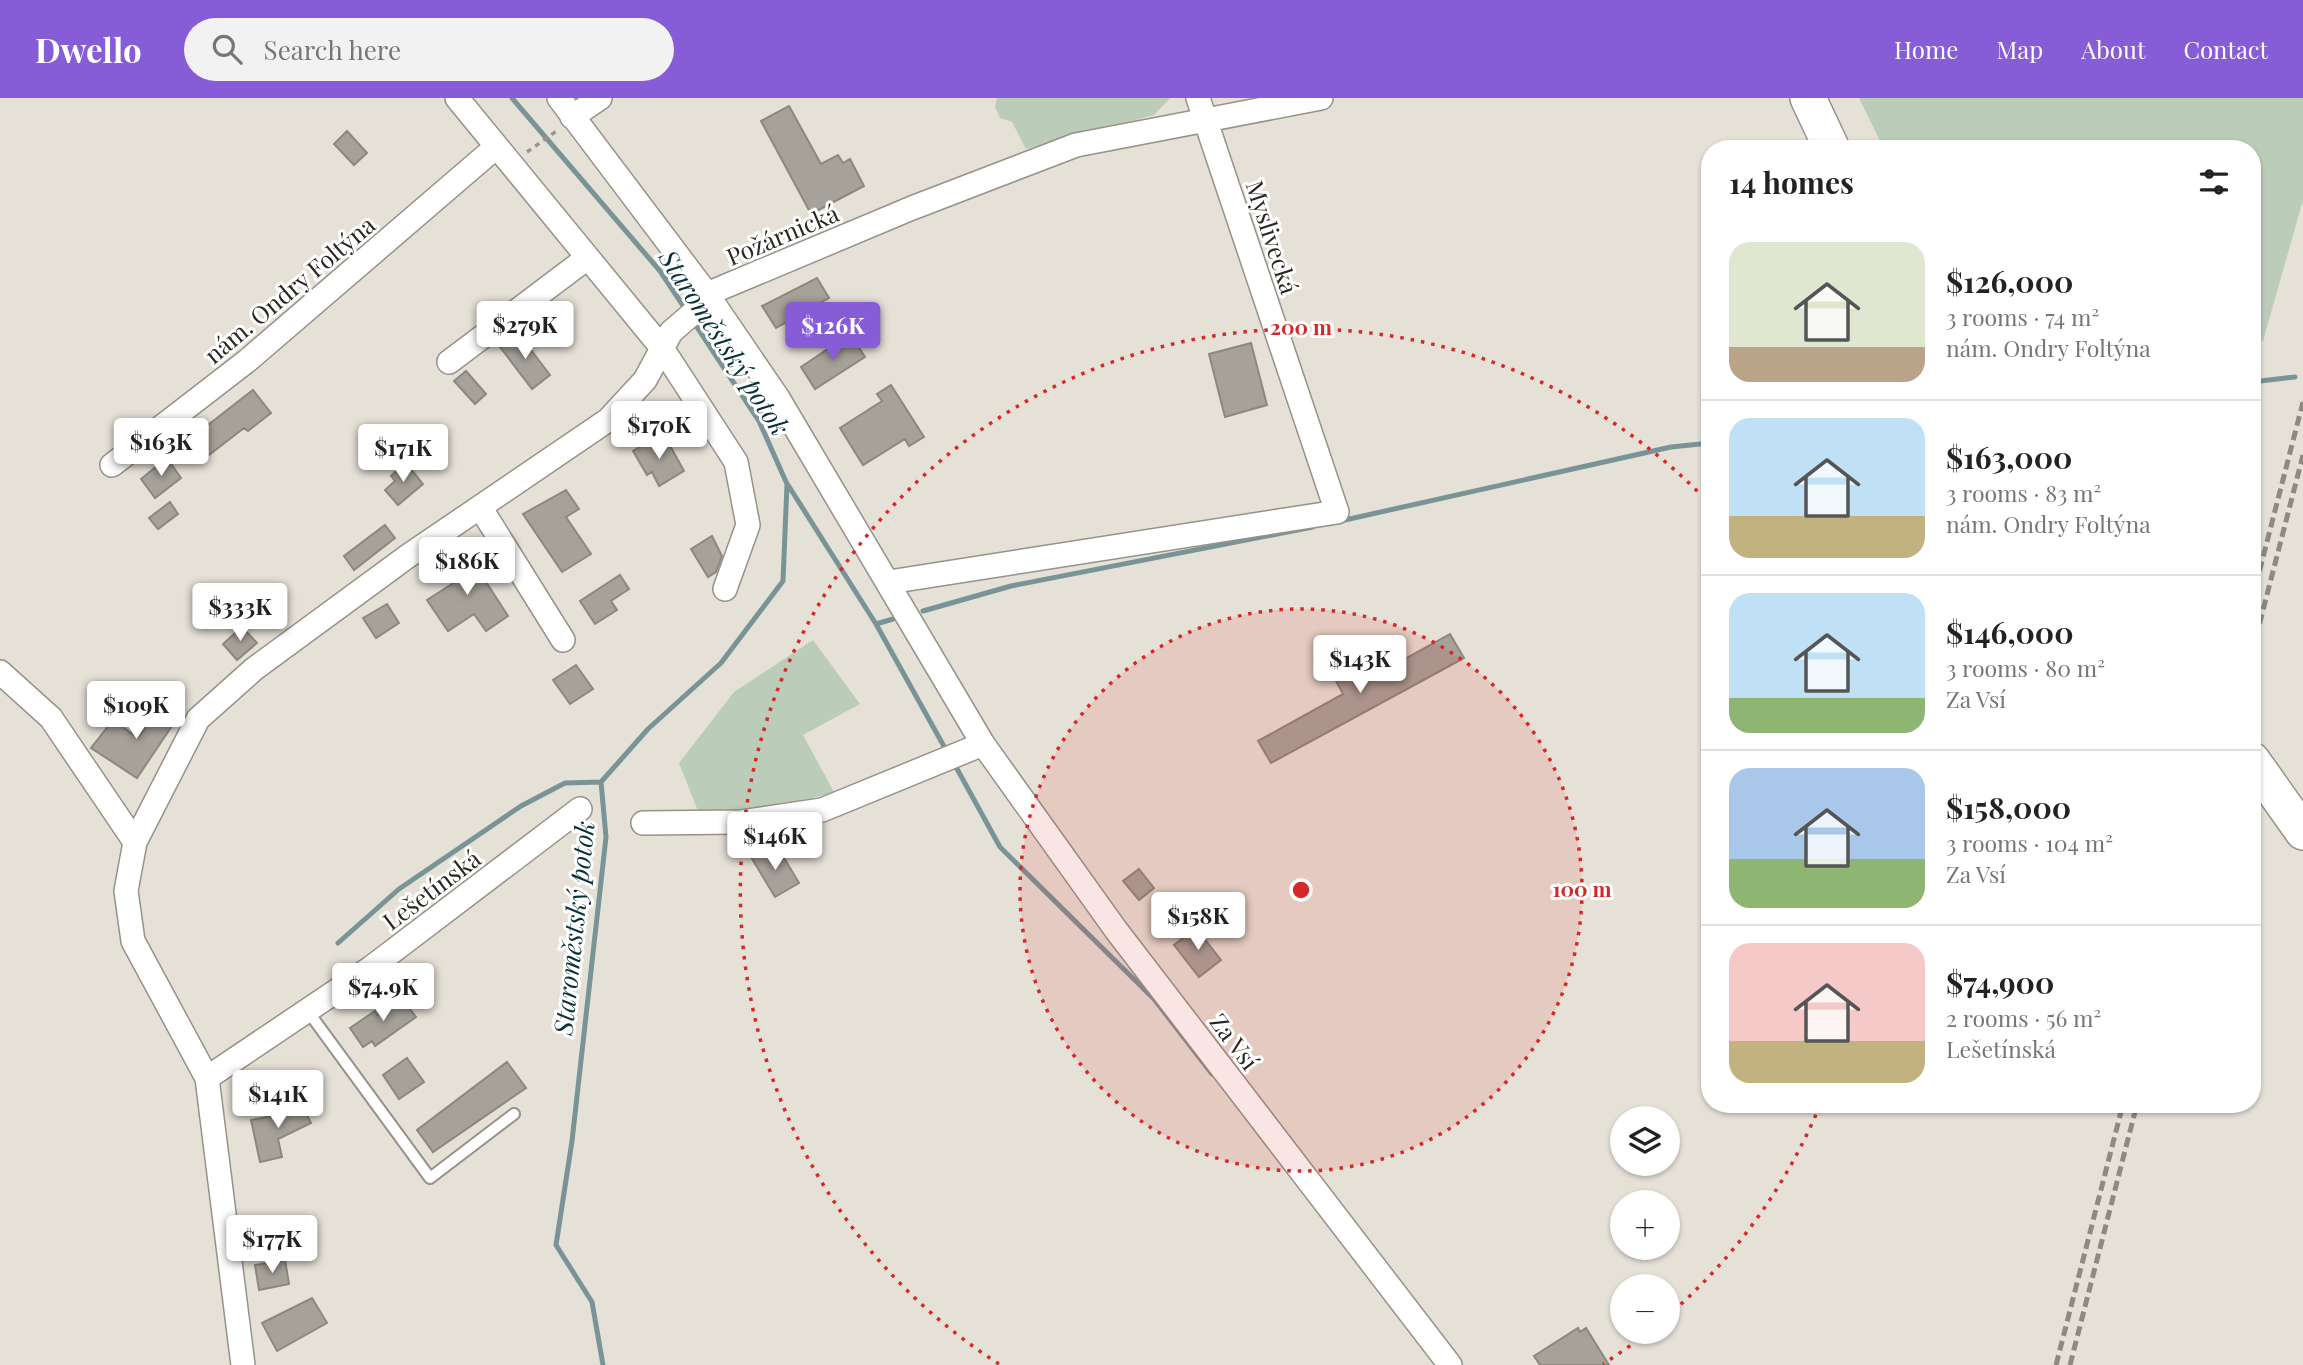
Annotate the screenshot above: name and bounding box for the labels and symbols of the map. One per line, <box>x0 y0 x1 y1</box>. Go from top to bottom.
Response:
street label: Myslivecká <box>1240 176 1306 298</box>
street label: Požárnická <box>721 196 843 272</box>
street label: nám. Ondry Foltýna <box>197 208 381 370</box>
water label: Staroměstský potok <box>651 241 798 442</box>
pin: $279K <box>476 302 574 361</box>
pin: $126K <box>784 302 882 362</box>
text: 200 m <box>1270 312 1332 340</box>
pin: $170K <box>610 402 708 461</box>
pin: $163K <box>112 418 210 478</box>
pin: $171K <box>354 424 452 484</box>
pin: $186K <box>418 538 516 597</box>
pin: $333K <box>191 584 289 643</box>
pin: $143K <box>1311 636 1409 695</box>
pin: $109K <box>87 682 185 741</box>
pin: $146K <box>726 812 824 872</box>
water label: Staroměstský potok <box>544 819 602 1038</box>
street label: Lešetínská <box>376 842 486 936</box>
text: 100 m <box>1552 874 1612 902</box>
centre of rings <box>1289 878 1313 902</box>
pin: $158K <box>1149 892 1247 952</box>
pin: $74.9K <box>326 964 440 1023</box>
street label: Za Vsí <box>1203 1006 1267 1076</box>
pin: $141K <box>229 1070 327 1130</box>
pin: $177K <box>223 1216 321 1275</box>

